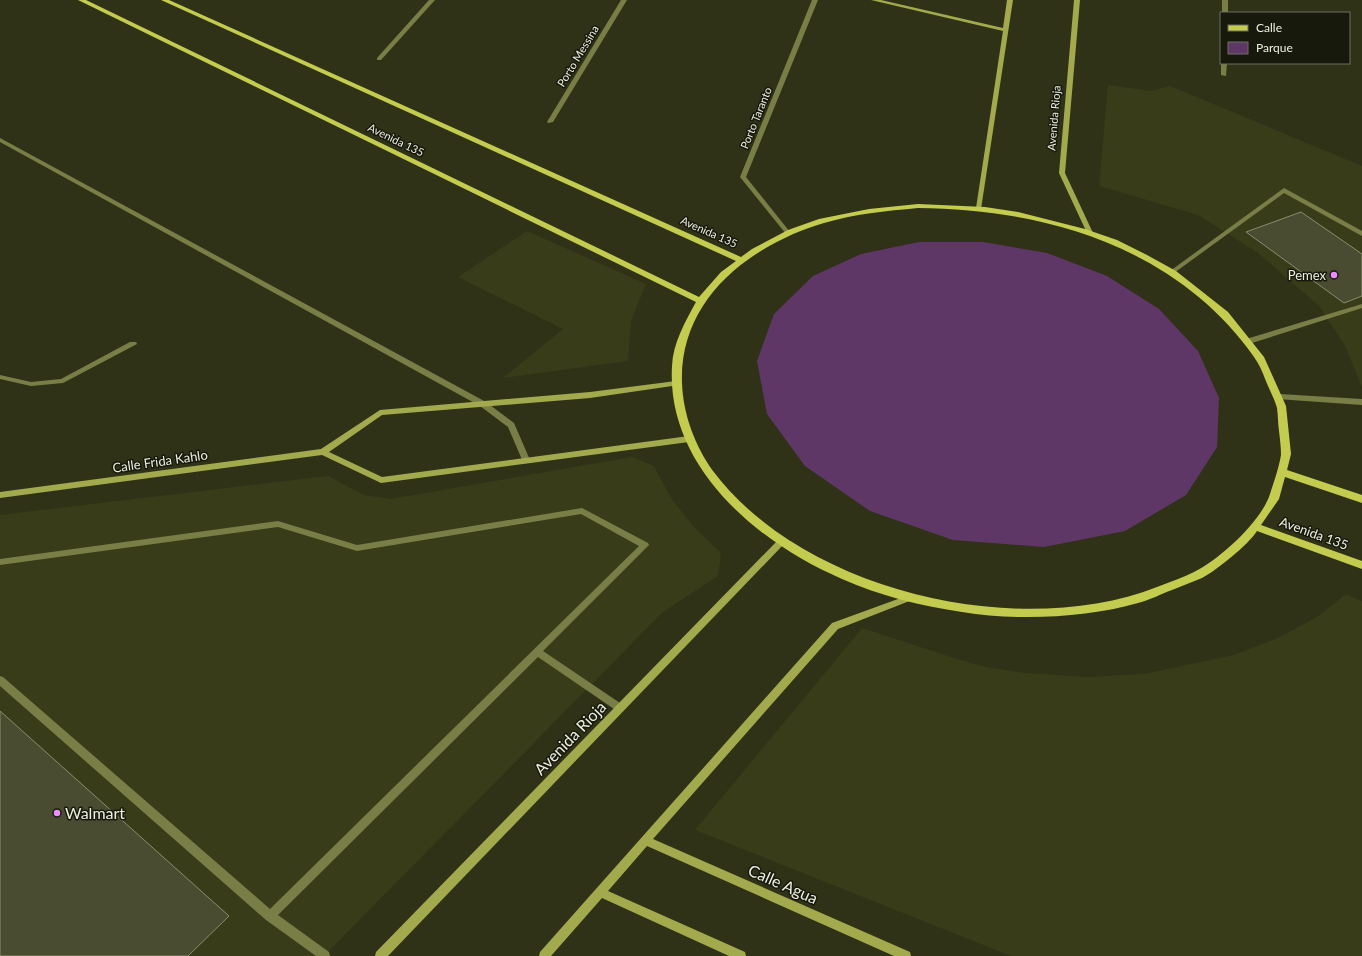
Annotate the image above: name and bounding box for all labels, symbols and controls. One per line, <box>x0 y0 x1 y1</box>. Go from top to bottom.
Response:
legend <box>1220 12 1350 64</box>
text: Calle <box>1256 20 1282 35</box>
street label: Porto Messina <box>554 23 601 89</box>
text: Parque <box>1256 40 1293 55</box>
street label: Porto Taranto <box>737 85 774 151</box>
street label: Avenida Rioja <box>1044 85 1063 151</box>
street label: Avenida 135 <box>366 120 426 159</box>
street label: Avenida 135 <box>679 213 740 250</box>
place label: Pemex <box>1288 267 1327 283</box>
marker: Pemex <box>1329 270 1339 280</box>
street label: Calle Frida Kahlo <box>111 446 209 476</box>
street label: Avenida 135 <box>1278 513 1350 553</box>
street label: Avenida Rioja <box>530 697 609 778</box>
place label: Walmart <box>65 803 125 822</box>
marker: Walmart <box>52 808 62 818</box>
street label: Calle Agua <box>745 860 821 907</box>

